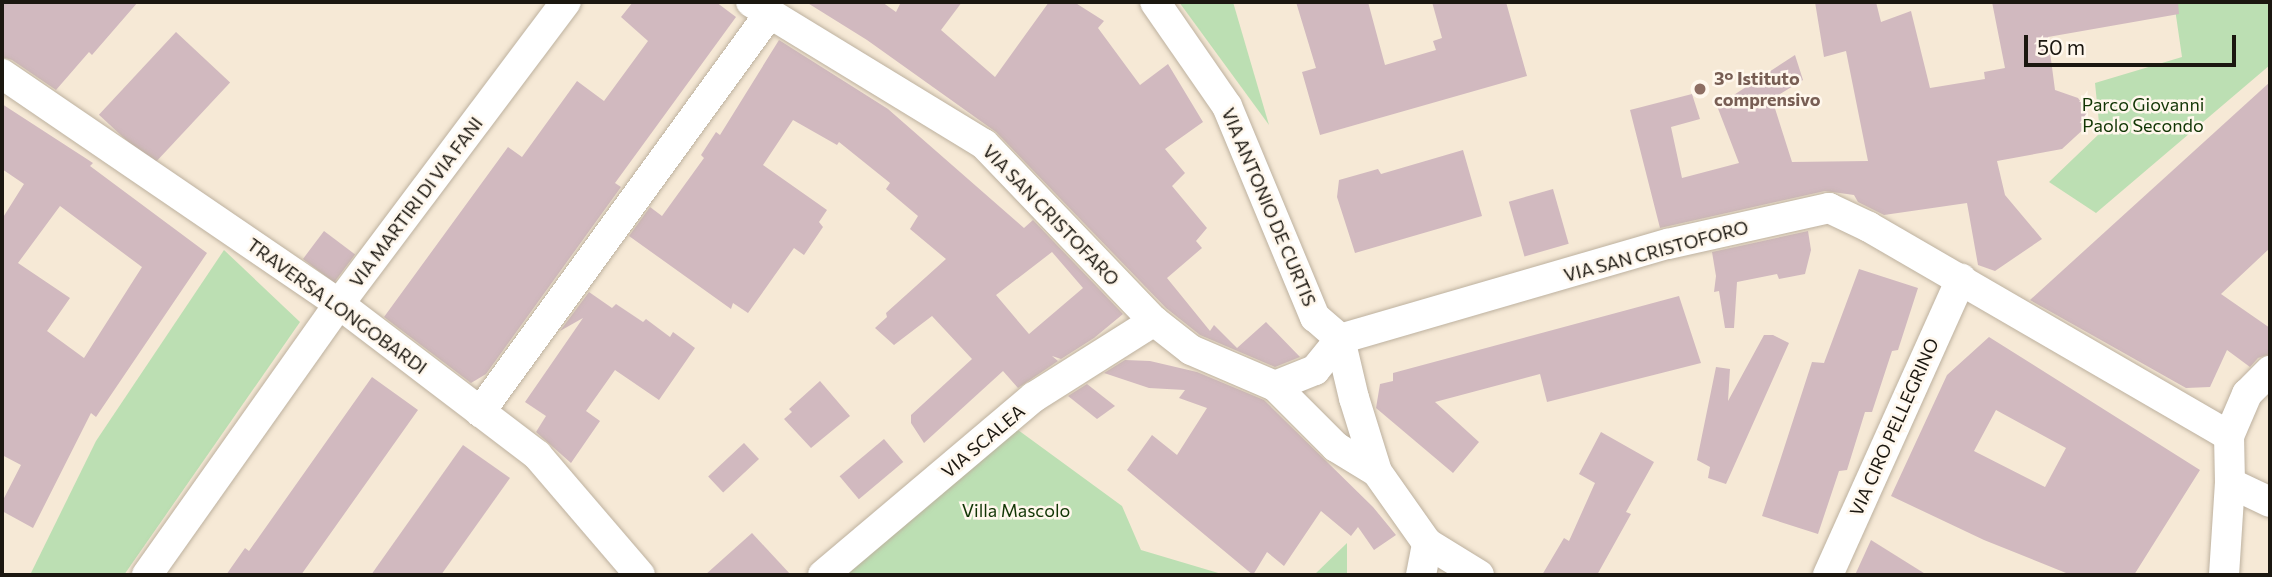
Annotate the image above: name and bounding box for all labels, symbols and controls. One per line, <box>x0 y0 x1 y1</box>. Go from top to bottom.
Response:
scale bar <box>2027 21 2239 65</box>
text: 50 m <box>2037 34 2085 59</box>
place label: 3° Istituto comprensivo <box>1714 68 1820 110</box>
marker: 3° Istituto comprensivo <box>1692 81 1708 97</box>
park label: Parco Giovanni Paolo Secondo <box>2082 94 2204 136</box>
street label: VIA ANTONIO DE CURTIS <box>1217 105 1321 309</box>
street label: VIA MARTIRI DI VIA FANI <box>345 113 487 291</box>
street label: VIA SAN CRISTOFARO <box>978 140 1124 290</box>
street label: VIA SAN CRISTOFORO <box>1561 216 1751 286</box>
street label: TRAVERSA LONGOBARDI <box>243 234 431 378</box>
street label: VIA CIRO PELLEGRINO <box>1845 335 1943 519</box>
street label: VIA SCALEA <box>937 400 1029 482</box>
park label: Villa Mascolo <box>962 499 1070 521</box>

